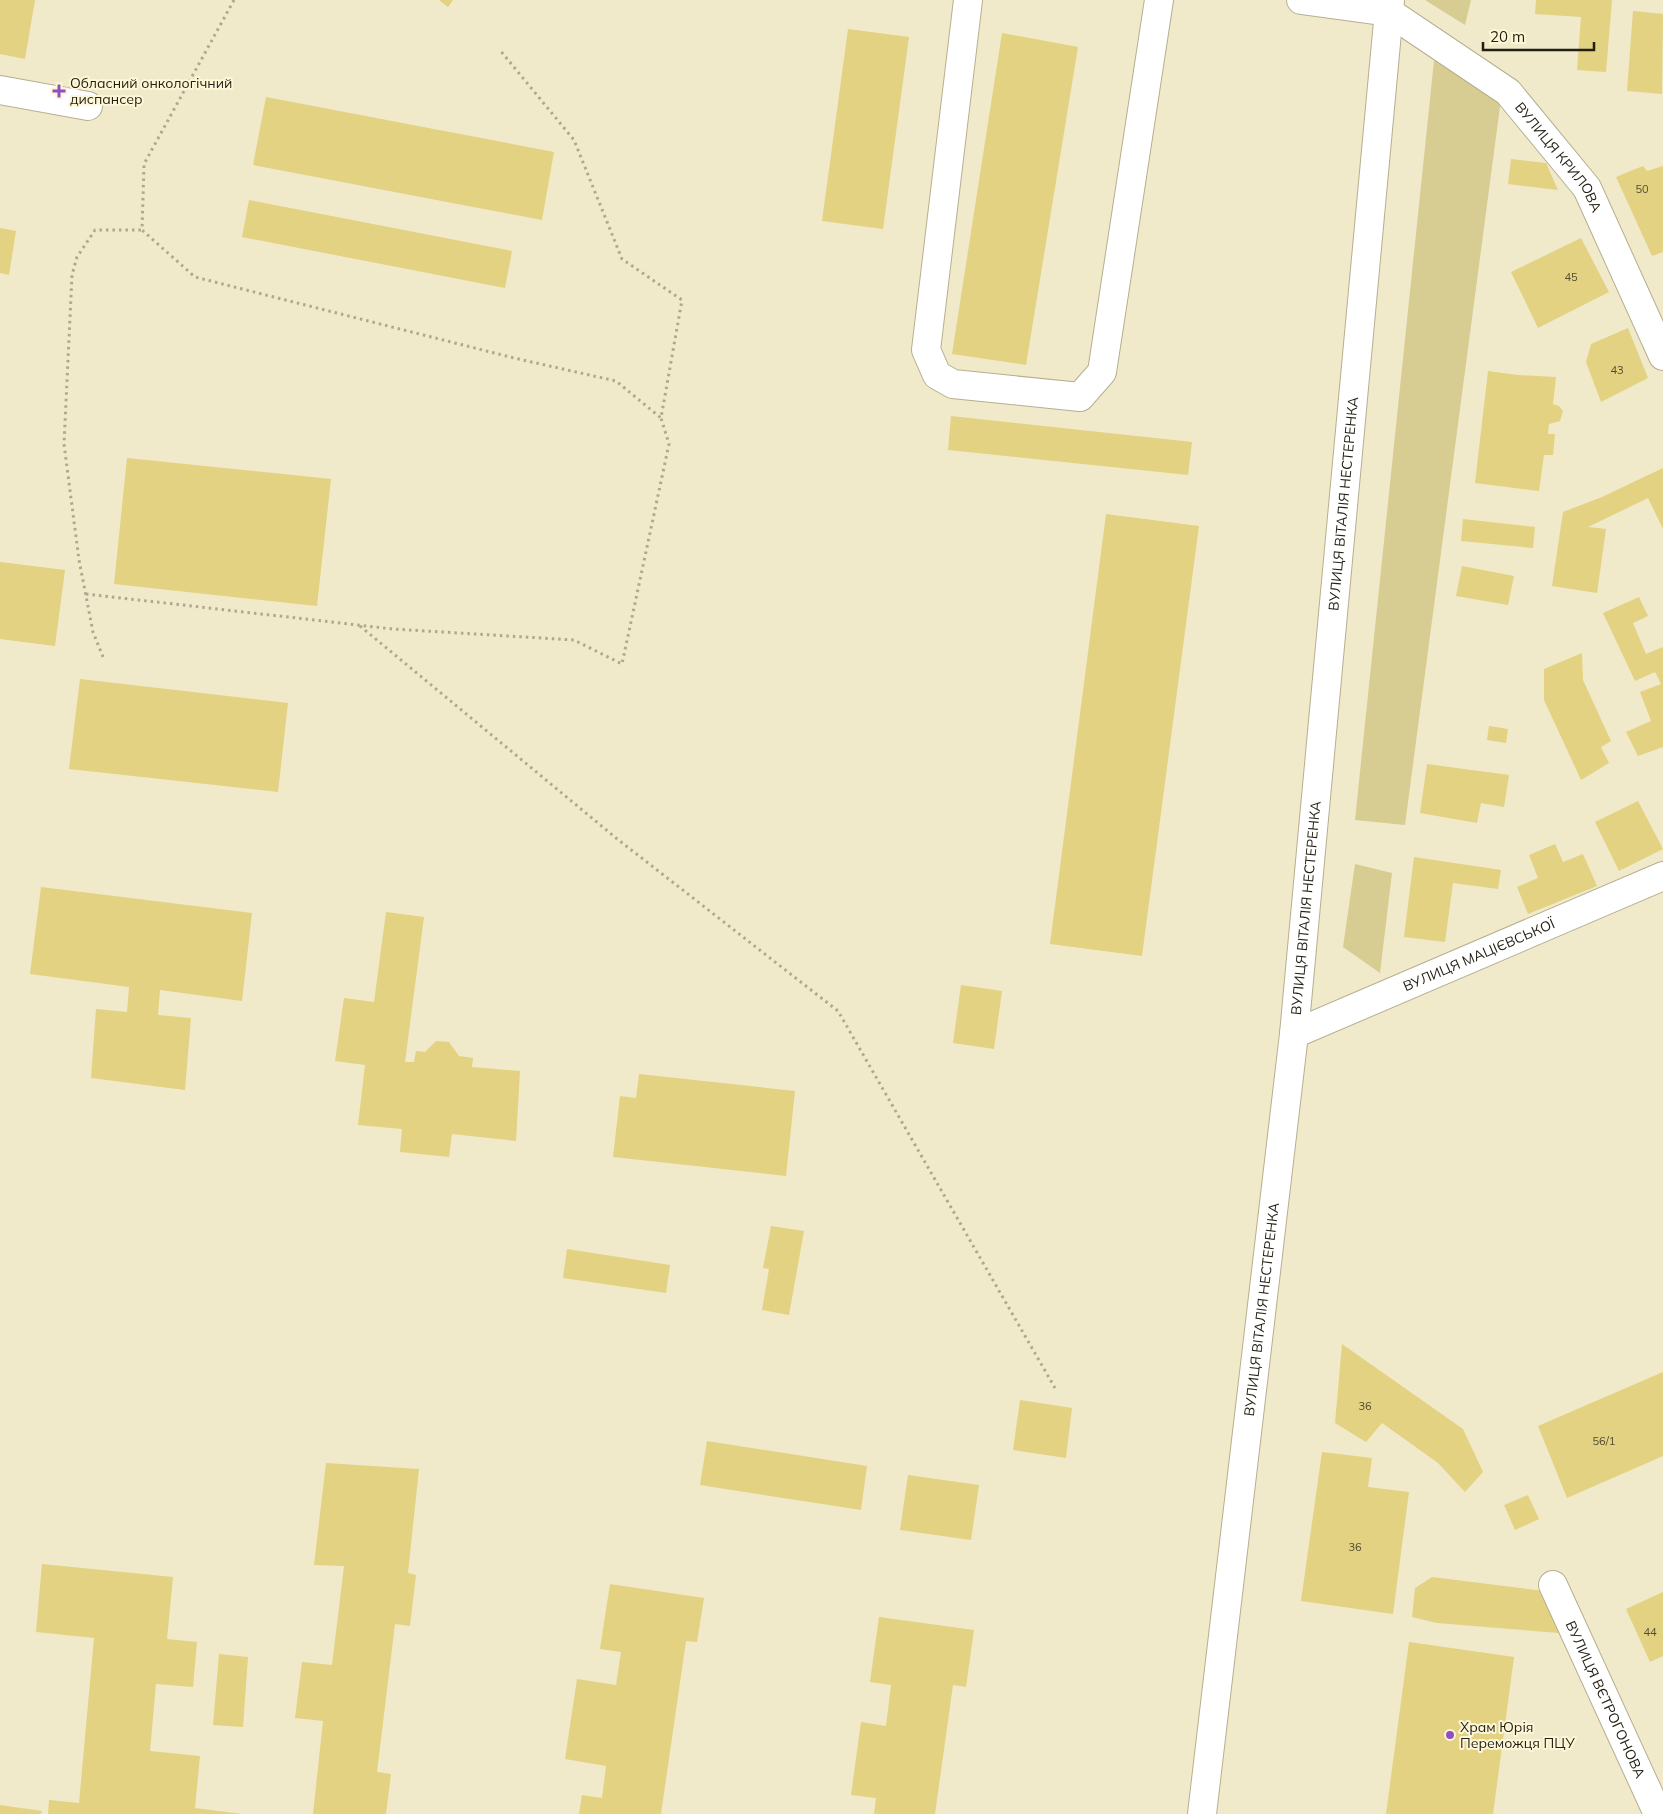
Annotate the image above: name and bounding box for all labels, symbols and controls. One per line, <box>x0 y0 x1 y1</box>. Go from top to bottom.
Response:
scale bar <box>1483 20 1594 52</box>
text: 20 m <box>1490 27 1525 46</box>
place label: Обласний онкологічний диспансер <box>70 74 232 108</box>
marker: Обласний онкологічний диспансер <box>52 84 66 98</box>
street label: ВУЛИЦЯ КРИЛОВА <box>1511 98 1606 216</box>
house number: 50 <box>1635 182 1649 196</box>
house number: 45 <box>1564 270 1578 284</box>
house number: 43 <box>1610 363 1624 377</box>
street label: ВУЛИЦЯ ВІТАЛІЯ НЕСТЕРЕНКА <box>1324 395 1362 612</box>
street label: ВУЛИЦЯ ВІТАЛІЯ НЕСТЕРЕНКА <box>1287 799 1325 1016</box>
street label: ВУЛИЦЯ МАЦІЄВСЬКОЇ <box>1400 914 1558 995</box>
street label: ВУЛИЦЯ ВІТАЛІЯ НЕСТЕРЕНКА <box>1240 1201 1283 1417</box>
house number: 36 <box>1358 1399 1372 1413</box>
house number: 56/1 <box>1593 1434 1615 1448</box>
house number: 36 <box>1348 1540 1362 1554</box>
street label: ВУЛИЦЯ ВЄТРОГОНОВА <box>1562 1618 1650 1782</box>
house number: 44 <box>1643 1625 1657 1639</box>
place label: Храм Юрія Переможця ПЦУ <box>1460 1718 1575 1752</box>
marker: Храм Юрія Переможця ПЦУ <box>1444 1729 1456 1741</box>

